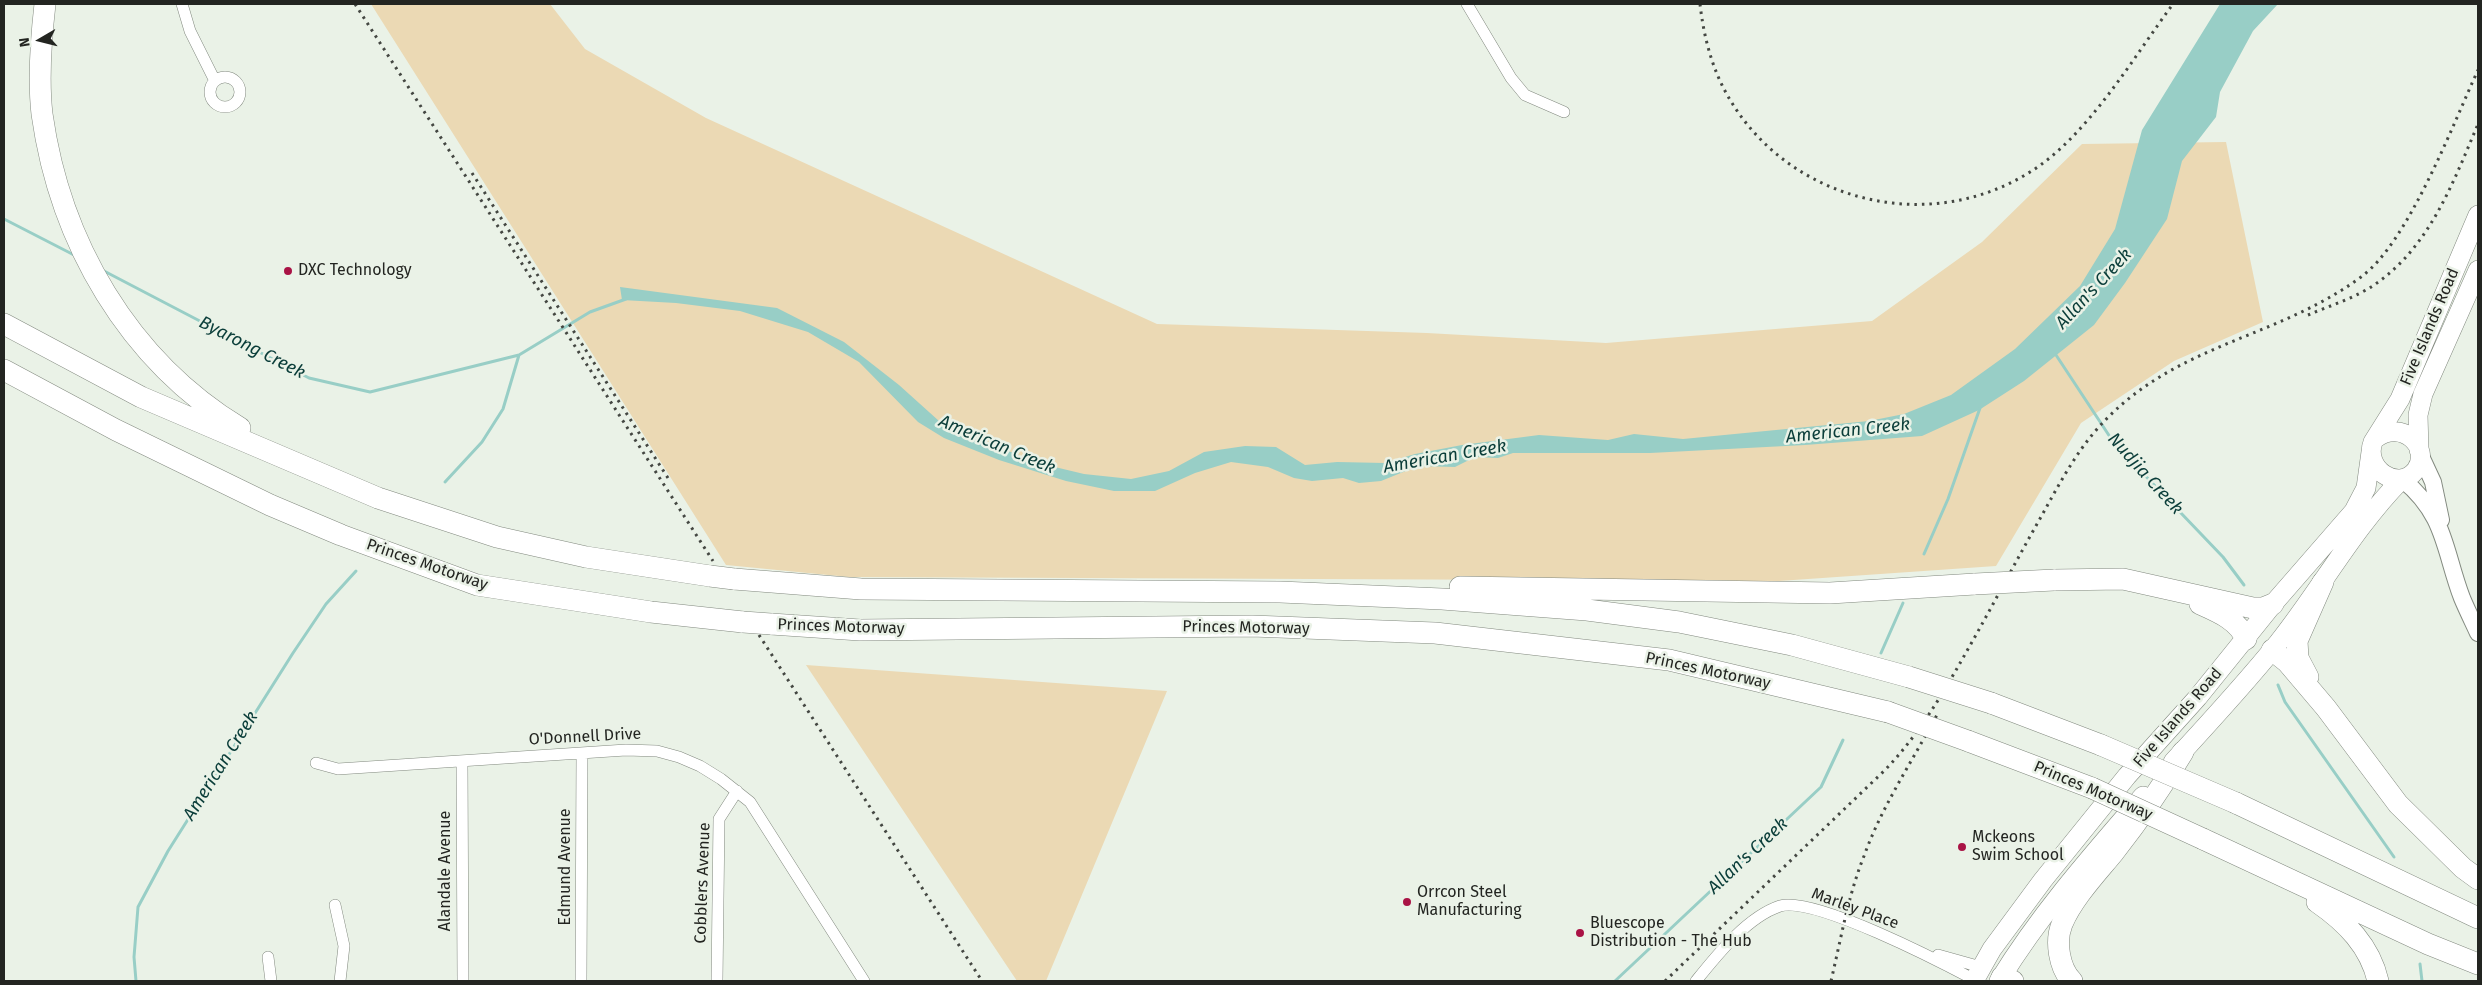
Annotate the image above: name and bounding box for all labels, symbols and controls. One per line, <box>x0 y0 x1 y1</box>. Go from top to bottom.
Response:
north arrow <box>15 15 65 65</box>
text: N <box>16 36 34 48</box>
water label: Allan's Creek <box>2051 244 2137 334</box>
place label: DXC Technology <box>298 261 412 281</box>
marker: DXC Technology <box>282 265 294 277</box>
street label: Five Islands Road <box>2397 265 2463 389</box>
water label: Byarong Creek <box>195 312 309 384</box>
water label: American Creek <box>935 411 1059 479</box>
water label: American Creek <box>1785 414 1911 448</box>
water label: Nudjia Creek <box>2103 429 2187 519</box>
water label: American Creek <box>1382 436 1508 478</box>
street label: Princes Motorway <box>364 535 490 595</box>
street label: Princes Motorway <box>777 615 905 639</box>
street label: Princes Motorway <box>1182 617 1310 639</box>
street label: Princes Motorway <box>1644 648 1772 694</box>
street label: Five Islands Road <box>2130 664 2226 772</box>
water label: American Creek <box>179 707 263 825</box>
street label: O'Donnell Drive <box>528 724 642 750</box>
street label: Princes Motorway <box>2031 757 2155 825</box>
street label: Edmund Avenue <box>556 808 576 926</box>
street label: Alandale Avenue <box>436 811 456 931</box>
water label: Allan's Creek <box>1703 813 1793 899</box>
street label: Cobblers Avenue <box>691 822 715 944</box>
place label: Mckeons Swim School <box>1972 828 2064 866</box>
marker: Mckeons Swim School <box>1956 841 1968 853</box>
place label: Orrcon Steel Manufacturing <box>1417 883 1522 921</box>
street label: Marley Place <box>1809 884 1901 934</box>
marker: Orrcon Steel Manufacturing <box>1401 896 1413 908</box>
place label: Bluescope Distribution - The Hub <box>1590 914 1752 952</box>
marker: Bluescope Distribution - The Hub <box>1574 927 1586 939</box>

